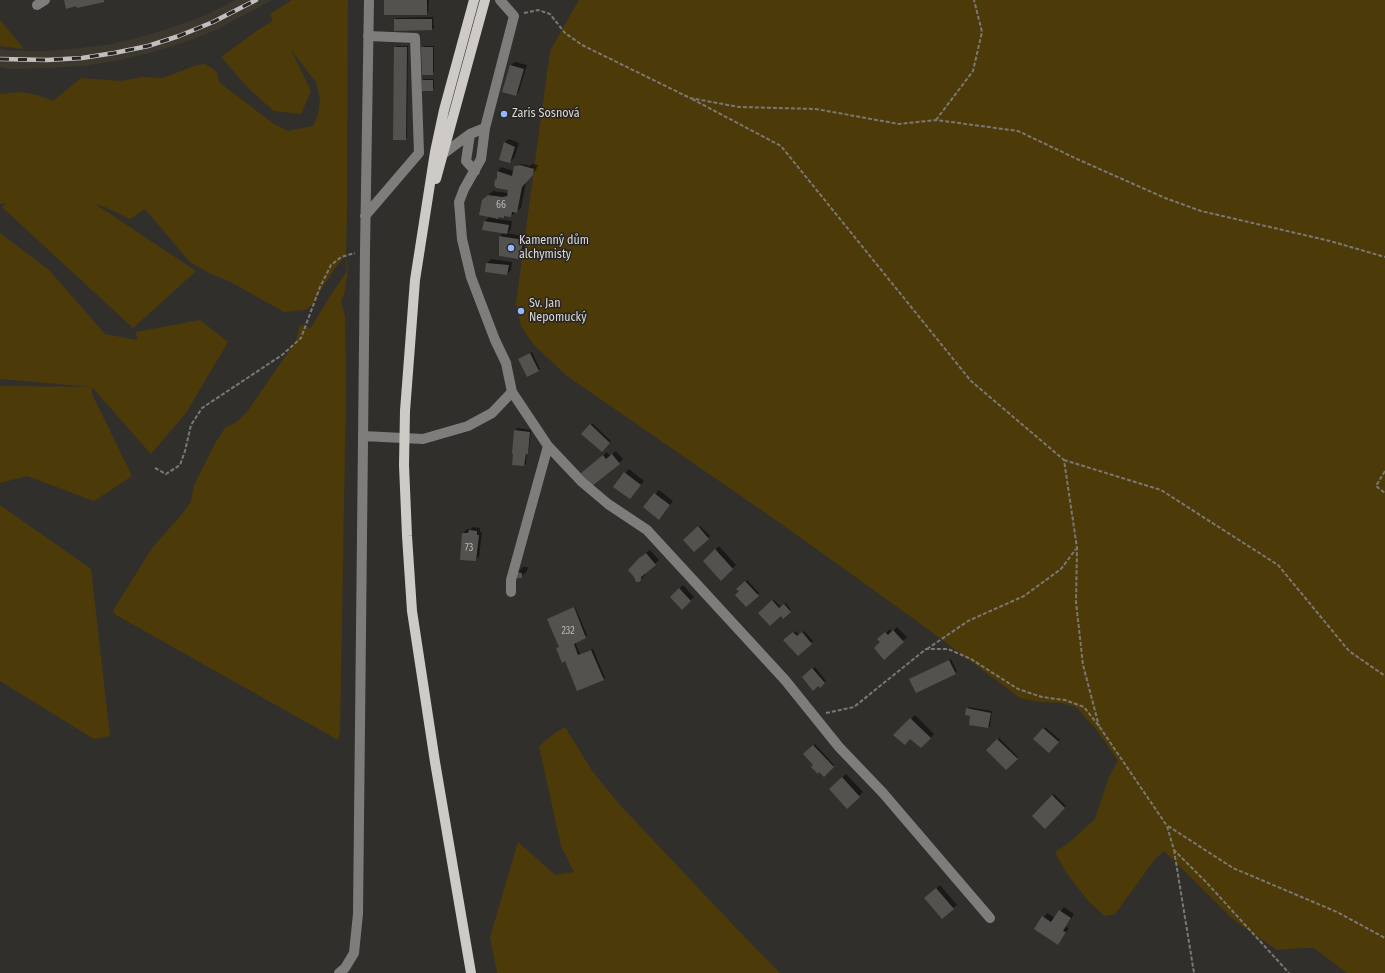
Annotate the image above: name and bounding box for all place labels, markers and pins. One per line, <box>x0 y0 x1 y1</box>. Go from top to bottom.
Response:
place label: Zaris Sosnová <box>512 107 580 121</box>
marker: Zaris Sosnová <box>499 109 509 119</box>
place label: Kamenný dům alchymisty <box>519 234 589 262</box>
marker: Kamenný dům alchymisty <box>506 243 516 253</box>
place label: Sv. Jan Nepomucký <box>529 297 586 325</box>
marker: Sv. Jan Nepomucký <box>516 306 526 316</box>

